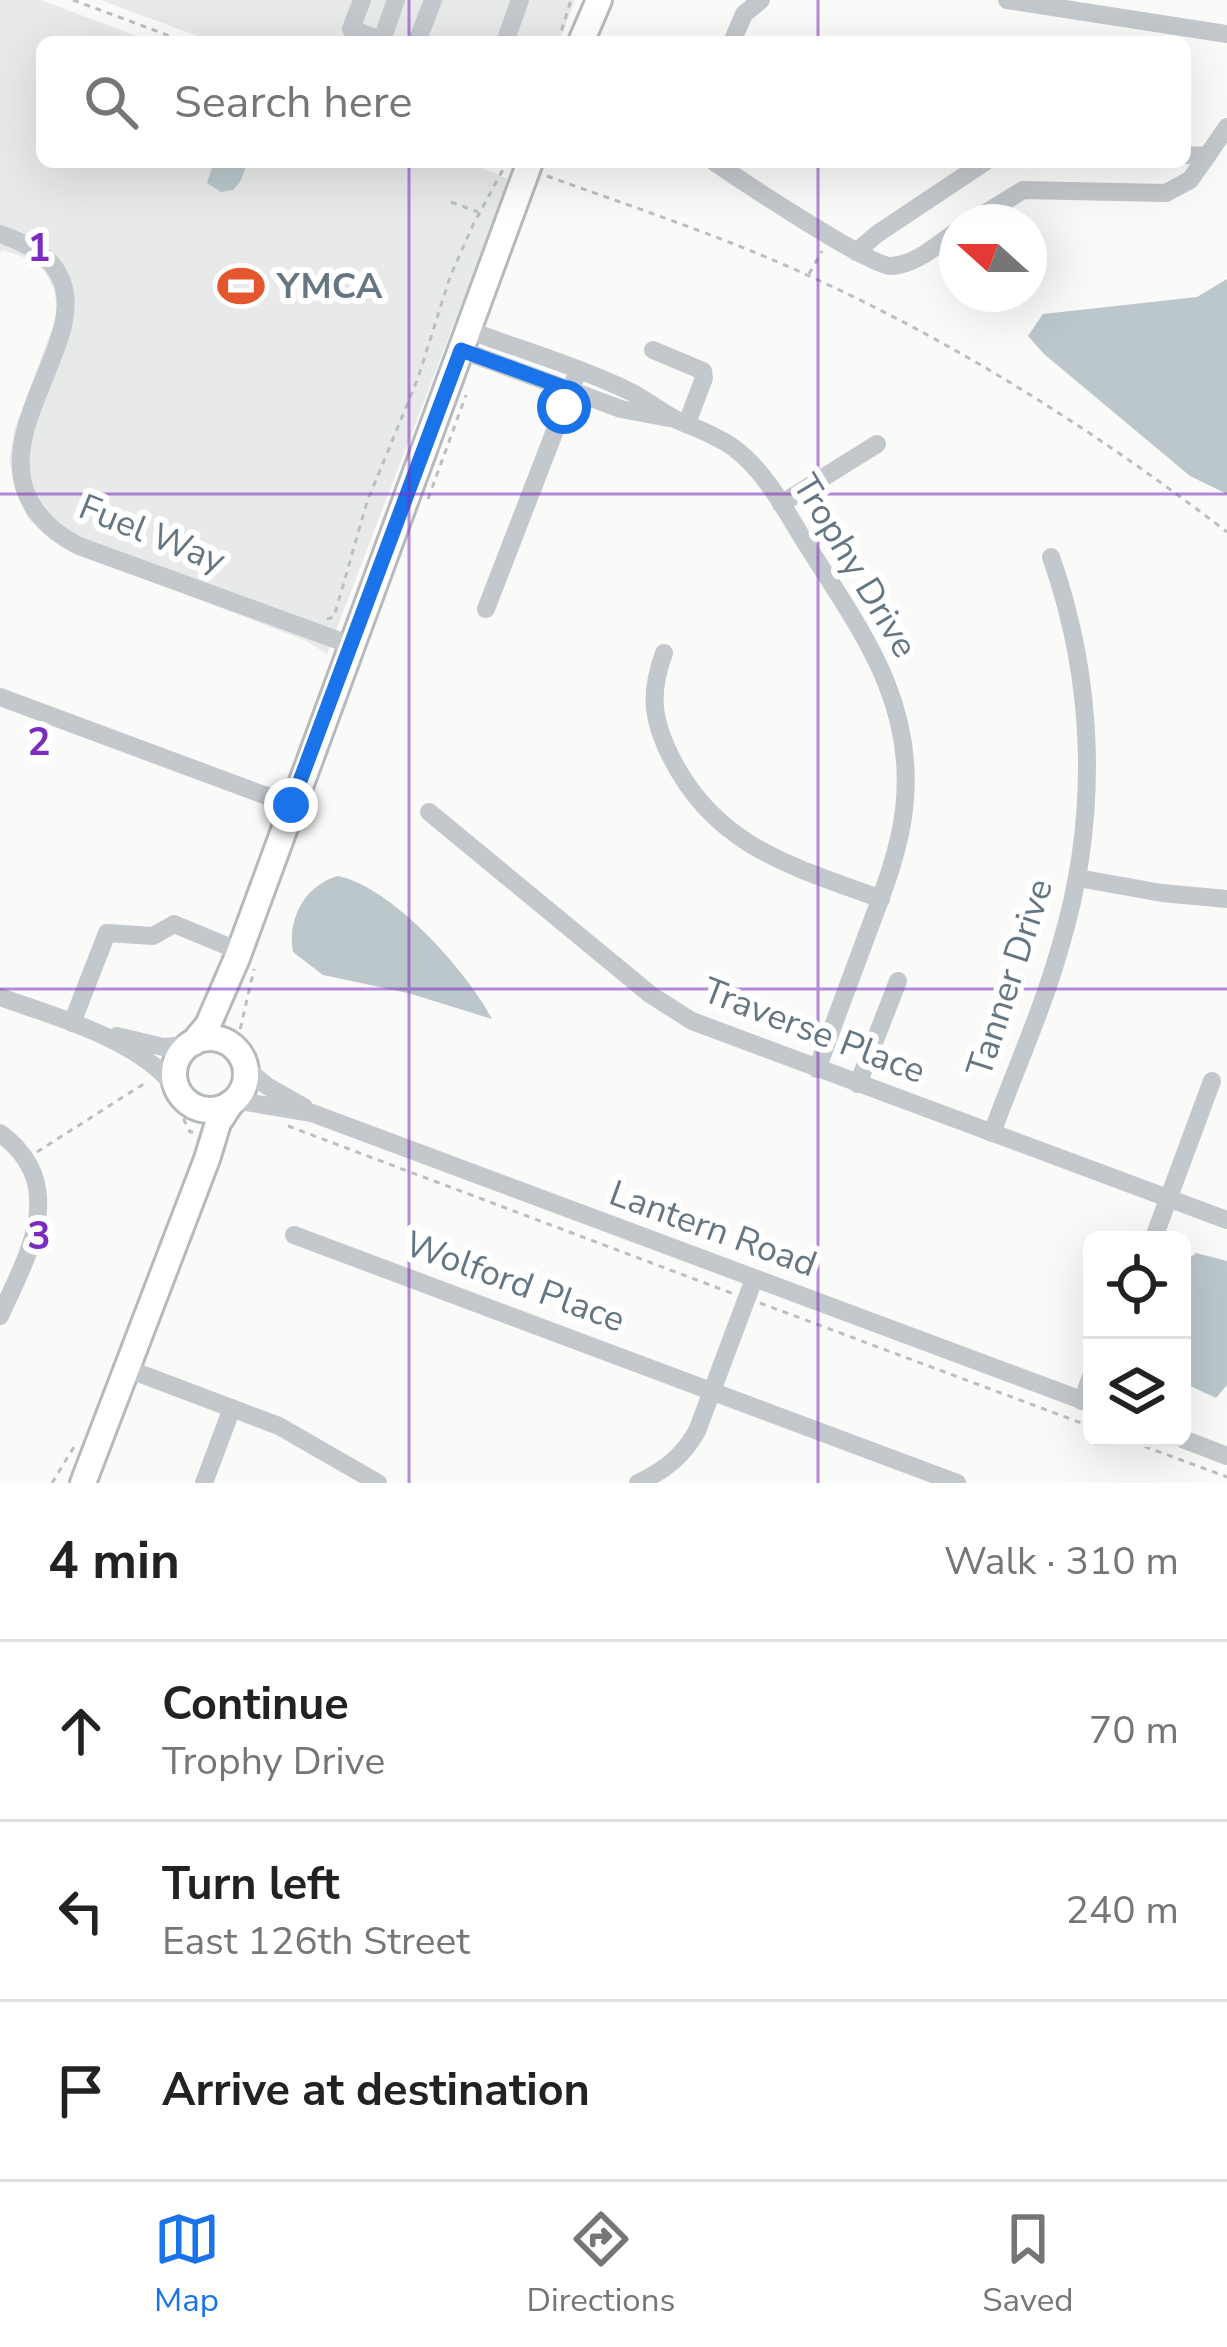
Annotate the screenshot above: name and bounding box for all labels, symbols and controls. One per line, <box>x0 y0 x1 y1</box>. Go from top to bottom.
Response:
search box <box>36 36 1191 168</box>
icon: search <box>78 69 144 135</box>
text: Search here <box>174 72 413 133</box>
north arrow <box>939 204 1047 312</box>
text: 1 <box>27 222 51 275</box>
sports icon: YMCA <box>216 261 266 311</box>
place label: YMCA <box>276 262 383 311</box>
route start <box>537 380 591 434</box>
street label: Trophy Drive <box>781 465 929 667</box>
street label: Fuel Way <box>72 483 233 586</box>
text: 2 <box>27 716 51 769</box>
route end <box>264 778 318 832</box>
street label: Tanner Drive <box>955 873 1065 1083</box>
street label: Traverse Place <box>696 966 932 1096</box>
street label: Lantern Road <box>603 1169 823 1289</box>
text: 3 <box>27 1210 51 1263</box>
street label: Wolford Place <box>398 1220 632 1344</box>
map controls <box>1083 1231 1191 1447</box>
button: locate <box>1083 1231 1191 1339</box>
button: layers <box>1083 1339 1191 1447</box>
text: 4 min <box>48 1526 180 1596</box>
text: Walk · 310 m <box>944 1535 1179 1588</box>
text: Continue <box>162 1674 349 1735</box>
icon: ahead <box>48 1698 114 1764</box>
text: 70 m <box>1089 1704 1179 1757</box>
text: Trophy Drive <box>162 1735 385 1788</box>
text: Turn left <box>162 1854 340 1915</box>
icon: left <box>48 1878 114 1944</box>
text: 240 m <box>1065 1884 1179 1937</box>
text: East 126th Street <box>162 1915 470 1968</box>
icon: arrive <box>48 2058 114 2124</box>
text: Arrive at destination <box>162 2060 590 2121</box>
tab: Map <box>154 2206 220 2323</box>
tab: Directions <box>527 2206 675 2323</box>
tab: Saved <box>982 2206 1073 2323</box>

